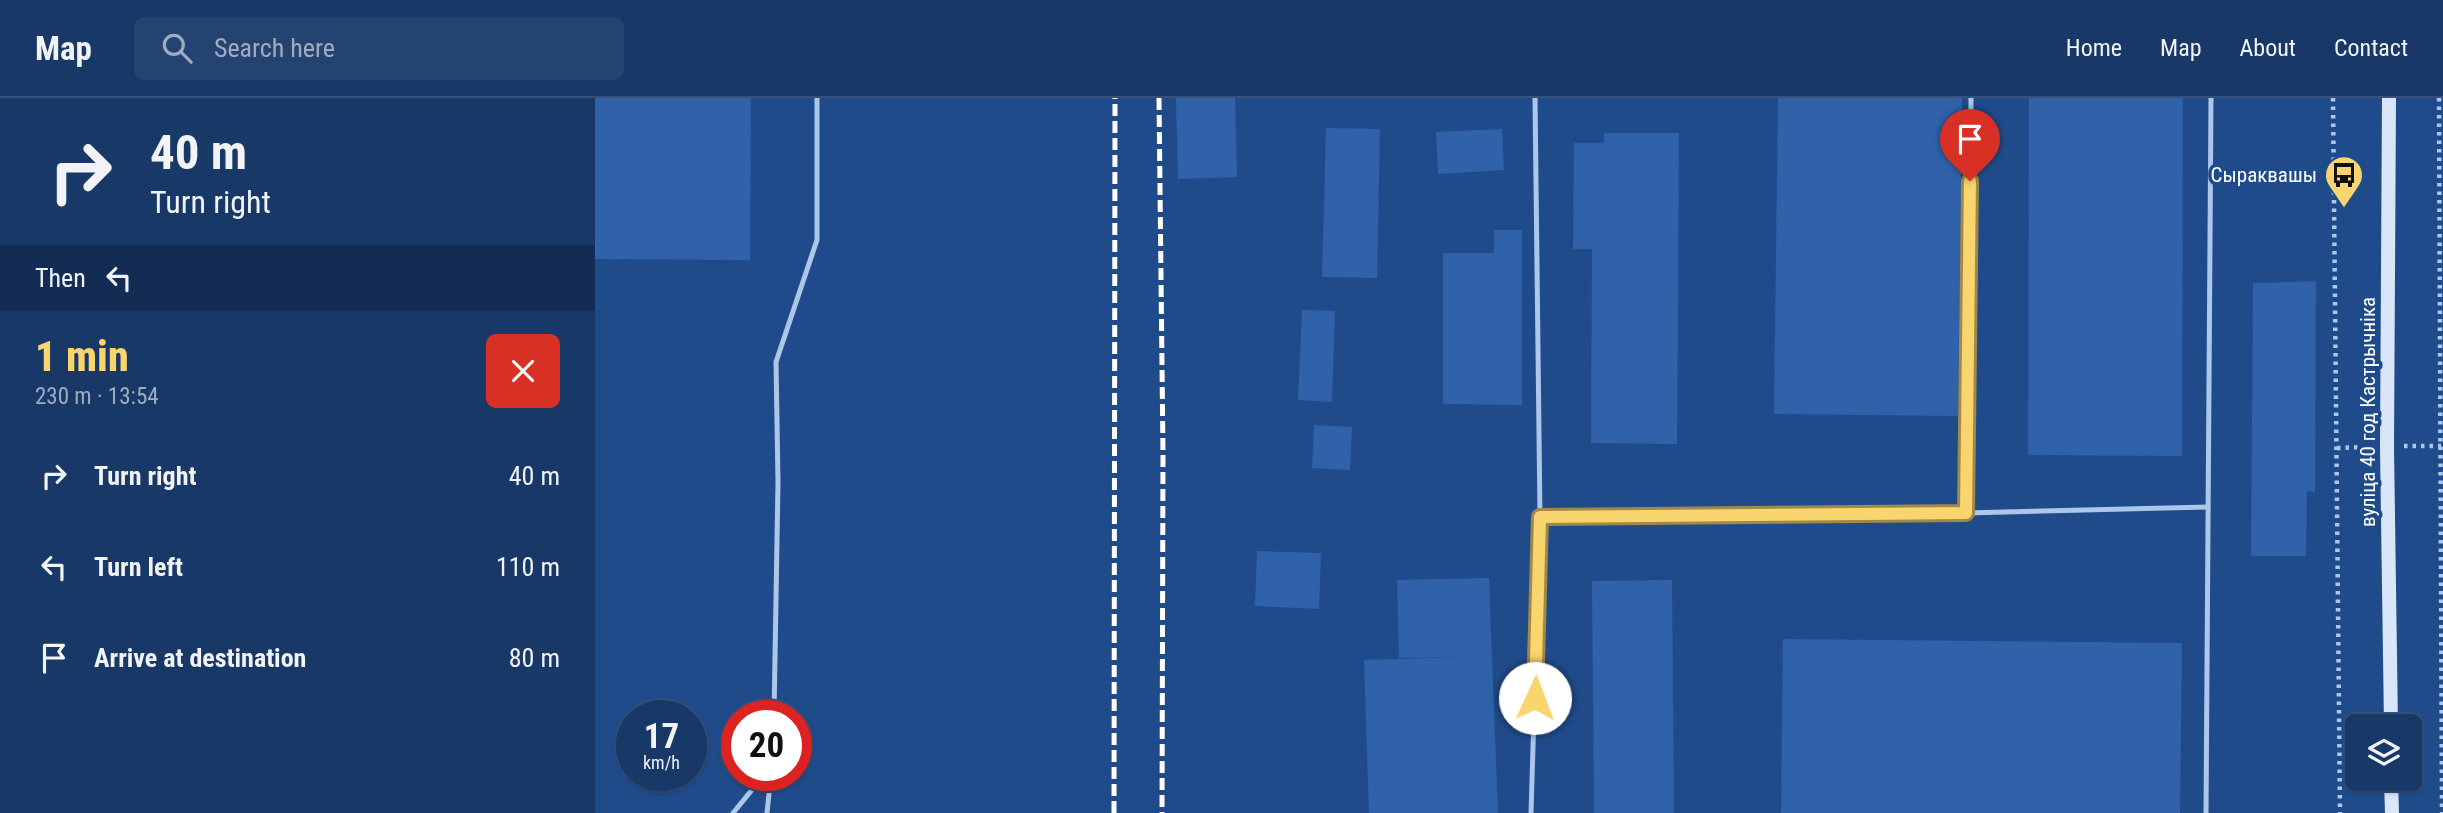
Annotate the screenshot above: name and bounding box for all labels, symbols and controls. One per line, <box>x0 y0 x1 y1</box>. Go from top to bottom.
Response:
search box <box>134 17 624 80</box>
text: Map <box>35 29 92 68</box>
icon: search <box>158 29 196 67</box>
text: Search here <box>214 33 335 63</box>
text: Home <box>2066 34 2122 62</box>
text: Map <box>2160 34 2202 62</box>
text: About <box>2240 34 2296 62</box>
text: Contact <box>2334 34 2408 62</box>
pin <box>1940 109 2000 181</box>
icon: arrive <box>1951 120 1989 158</box>
text: 40 m <box>150 124 247 181</box>
icon: right <box>35 126 126 217</box>
bus stop icon: Сыраквашы <box>2323 154 2365 209</box>
place label: Сыраквашы <box>2211 163 2317 187</box>
text: Turn right <box>150 183 271 221</box>
icon: left <box>100 259 138 297</box>
text: Then <box>35 263 86 293</box>
street label: вуліца 40 год Кастрычніка <box>2356 297 2380 527</box>
text: 1 min <box>35 332 129 381</box>
button: close <box>486 334 560 408</box>
text: 230 m · 13:54 <box>35 383 159 410</box>
icon: right <box>35 457 73 495</box>
text: Turn right <box>94 461 196 491</box>
text: 40 m <box>509 461 560 491</box>
icon: left <box>35 548 73 586</box>
text: Turn left <box>94 552 183 582</box>
text: 110 m <box>496 552 560 582</box>
icon: arrive <box>35 639 73 677</box>
text: Arrive at destination <box>94 643 306 673</box>
text: 80 m <box>509 643 560 673</box>
position arrow <box>1498 661 1572 735</box>
speed limit sign: 20 <box>721 700 812 791</box>
map controls <box>2345 714 2422 791</box>
button: layers <box>2345 714 2422 791</box>
text: 17 <box>644 716 679 757</box>
text: km/h <box>643 752 680 773</box>

